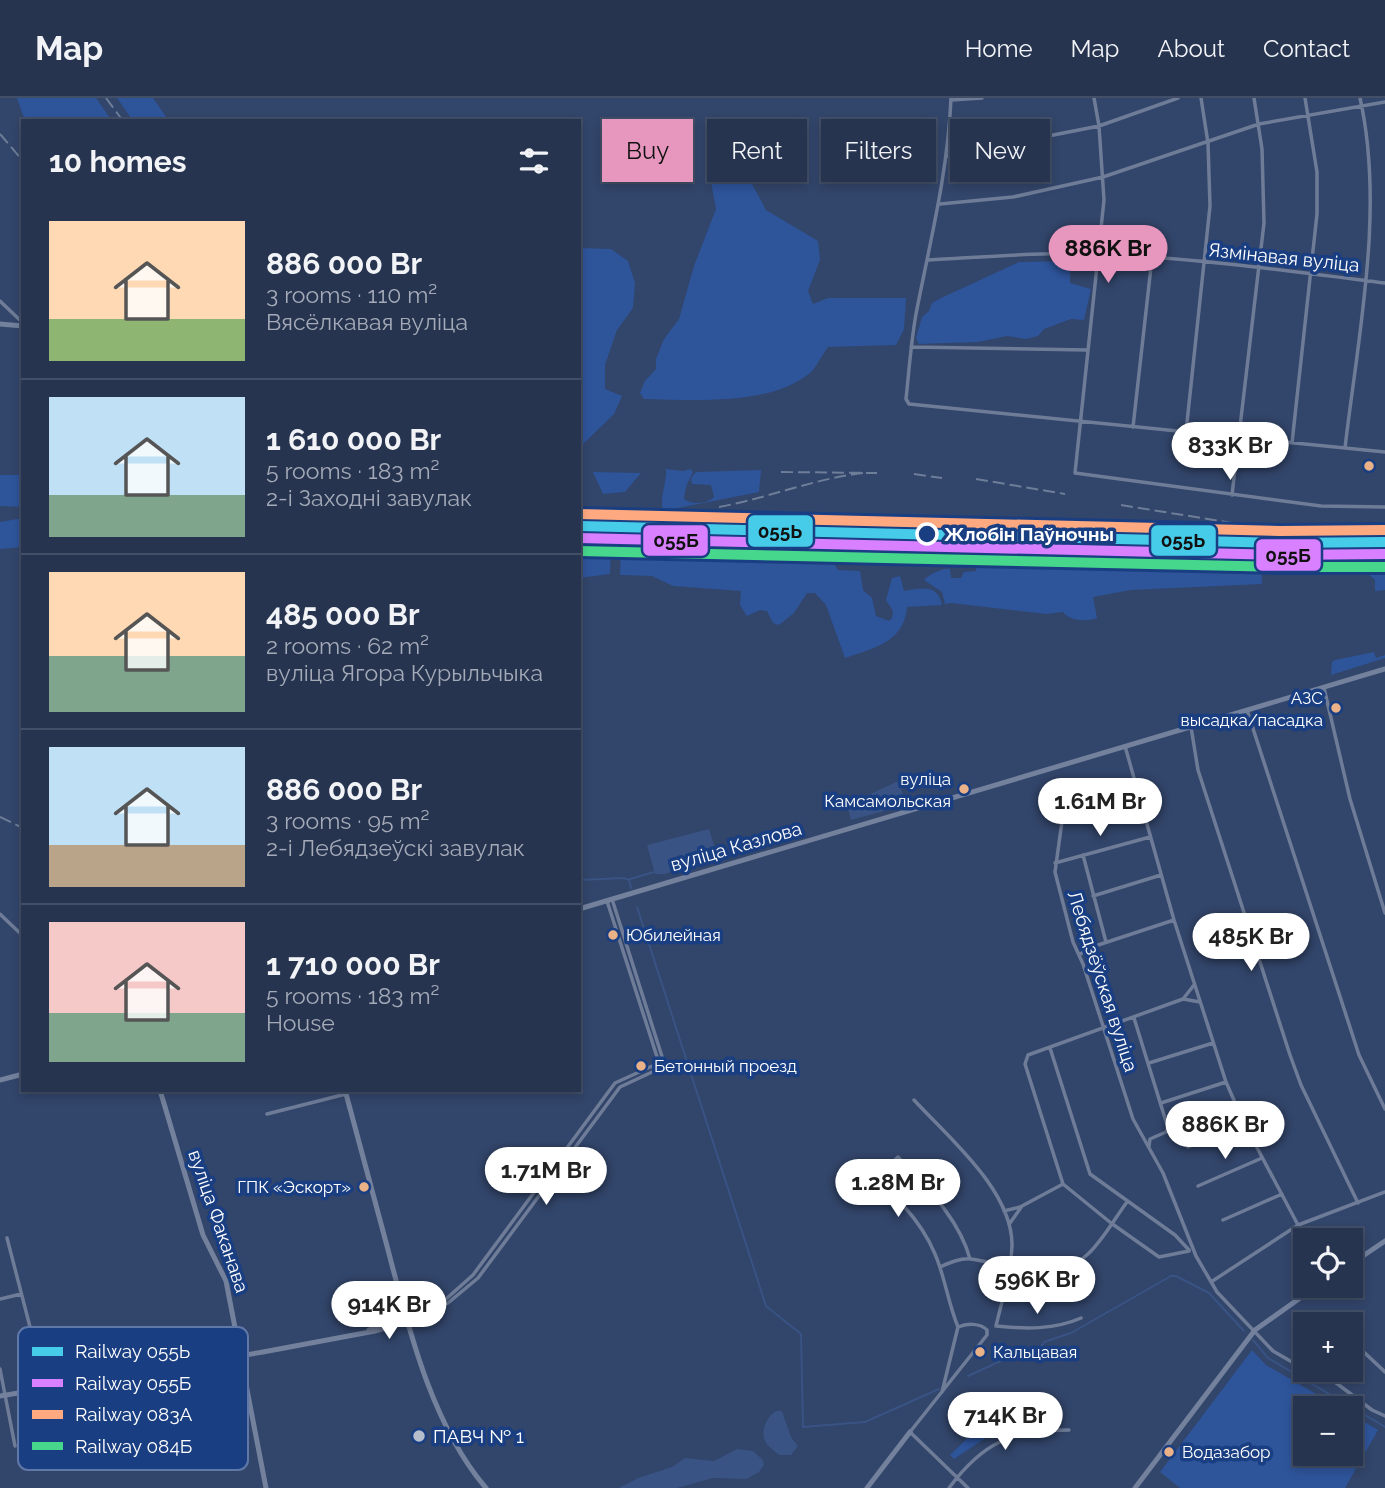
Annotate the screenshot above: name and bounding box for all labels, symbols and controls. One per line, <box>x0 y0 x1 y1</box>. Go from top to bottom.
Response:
text: Map <box>35 29 103 68</box>
text: Home <box>965 34 1033 63</box>
text: Map <box>1071 34 1119 63</box>
text: About <box>1157 34 1225 63</box>
text: Contact <box>1263 34 1350 63</box>
chip: Buy <box>602 119 693 182</box>
chip: Rent <box>707 119 807 182</box>
chip: Filters <box>821 119 936 182</box>
chip: New <box>950 119 1050 182</box>
icon: filters <box>515 142 553 180</box>
text: 10 homes <box>49 144 186 179</box>
pin: 886K Br <box>1043 226 1173 285</box>
text: 886K Br <box>1065 234 1151 261</box>
street label: Язмінавая вуліца <box>1207 238 1361 276</box>
text: 886 000 Br <box>266 246 422 281</box>
icon: home <box>105 249 189 333</box>
text: 3 rooms · 110 m² <box>266 281 437 308</box>
text: Вясёлкавая вуліца <box>266 308 468 335</box>
text: 1 610 000 Br <box>266 422 441 457</box>
pin: 833K Br <box>1165 422 1295 482</box>
icon: home <box>105 425 189 509</box>
text: 833K Br <box>1188 431 1272 458</box>
text: 5 rooms · 183 m² <box>266 457 440 484</box>
unlabelled marker <box>1362 459 1376 473</box>
text: 2-і Заходні завулак <box>266 484 472 511</box>
line badge: 055Ь <box>747 514 814 548</box>
text: 055Ь <box>758 520 802 542</box>
marker: Жлобін Паўночны <box>916 523 938 545</box>
place label: Жлобін Паўночны <box>944 523 1114 545</box>
line badge: 055Б <box>642 524 709 557</box>
line badge: 055Ь <box>1150 524 1217 557</box>
text: 055Б <box>653 529 699 551</box>
text: 055Ь <box>1161 529 1205 551</box>
line badge: 055Б <box>1255 538 1322 572</box>
text: 055Б <box>1265 544 1311 566</box>
text: 485 000 Br <box>266 597 420 632</box>
icon: home <box>105 600 189 684</box>
text: 2 rooms · 62 m² <box>266 632 429 659</box>
text: вуліца Ягора Курыльчыка <box>266 659 543 686</box>
place label: АЗС высадка/пасадка <box>1181 688 1323 730</box>
marker: АЗС высадка/пасадка <box>1329 701 1343 715</box>
place label: вуліца Камсамольская <box>824 769 951 811</box>
text: 886 000 Br <box>266 772 422 807</box>
icon: home <box>105 775 189 859</box>
pin: 1.61M Br <box>1028 778 1172 838</box>
marker: вуліца Камсамольская <box>957 782 971 796</box>
text: 1.61M Br <box>1054 787 1146 814</box>
text: 3 rooms · 95 m² <box>266 807 429 834</box>
street label: вуліца Казлова <box>668 817 804 875</box>
text: 2-і Лебядзеўскі завулак <box>266 834 525 861</box>
street label: Лебядзёўская вуліца <box>1063 888 1143 1074</box>
pin: 485K Br <box>1186 914 1316 973</box>
text: 485K Br <box>1209 922 1293 949</box>
place label: Юбилейная <box>626 925 721 945</box>
marker: Юбилейная <box>606 928 620 942</box>
text: 1 710 000 Br <box>266 947 440 982</box>
icon: home <box>105 950 189 1034</box>
text: 5 rooms · 183 m² <box>266 982 440 1009</box>
text: House <box>266 1009 335 1036</box>
place label: Бетонный проезд <box>654 1056 797 1076</box>
marker: Бетонный проезд <box>634 1059 648 1073</box>
pin: 886K Br <box>1160 1102 1290 1161</box>
text: 886K Br <box>1182 1110 1268 1137</box>
street label: вуліца Факанава <box>184 1147 254 1295</box>
pin: 1.71M Br <box>474 1148 618 1207</box>
text: 1.71M Br <box>501 1156 591 1183</box>
pin: 1.28M Br <box>826 1160 970 1219</box>
text: 1.28M Br <box>851 1168 945 1195</box>
place label: ГПК «Эскорт» <box>237 1177 351 1197</box>
marker: ГПК «Эскорт» <box>357 1180 371 1194</box>
map controls <box>1293 1228 1363 1466</box>
button: locate <box>1293 1228 1363 1298</box>
pin: 596K Br <box>972 1256 1102 1316</box>
text: 596K Br <box>994 1265 1080 1292</box>
pin: 914K Br <box>324 1282 454 1341</box>
text: 914K Br <box>347 1290 431 1317</box>
button: + <box>1293 1312 1363 1382</box>
legend <box>18 1327 248 1470</box>
text: Railway 055Ь <box>75 1340 190 1362</box>
place label: Кальцавая <box>993 1342 1077 1362</box>
marker: Кальцавая <box>973 1345 987 1359</box>
text: Railway 055Б <box>75 1372 191 1394</box>
pin: 714K Br <box>940 1392 1070 1452</box>
button: − <box>1293 1396 1363 1466</box>
text: 714K Br <box>964 1401 1046 1428</box>
text: Railway 083А <box>75 1403 193 1425</box>
place label: ПАВЧ № 1 <box>433 1425 524 1447</box>
marker: ПАВЧ № 1 <box>411 1428 427 1444</box>
text: Railway 084Б <box>75 1435 192 1457</box>
place label: Водазабор <box>1182 1442 1271 1462</box>
marker: Водазабор <box>1162 1445 1176 1459</box>

